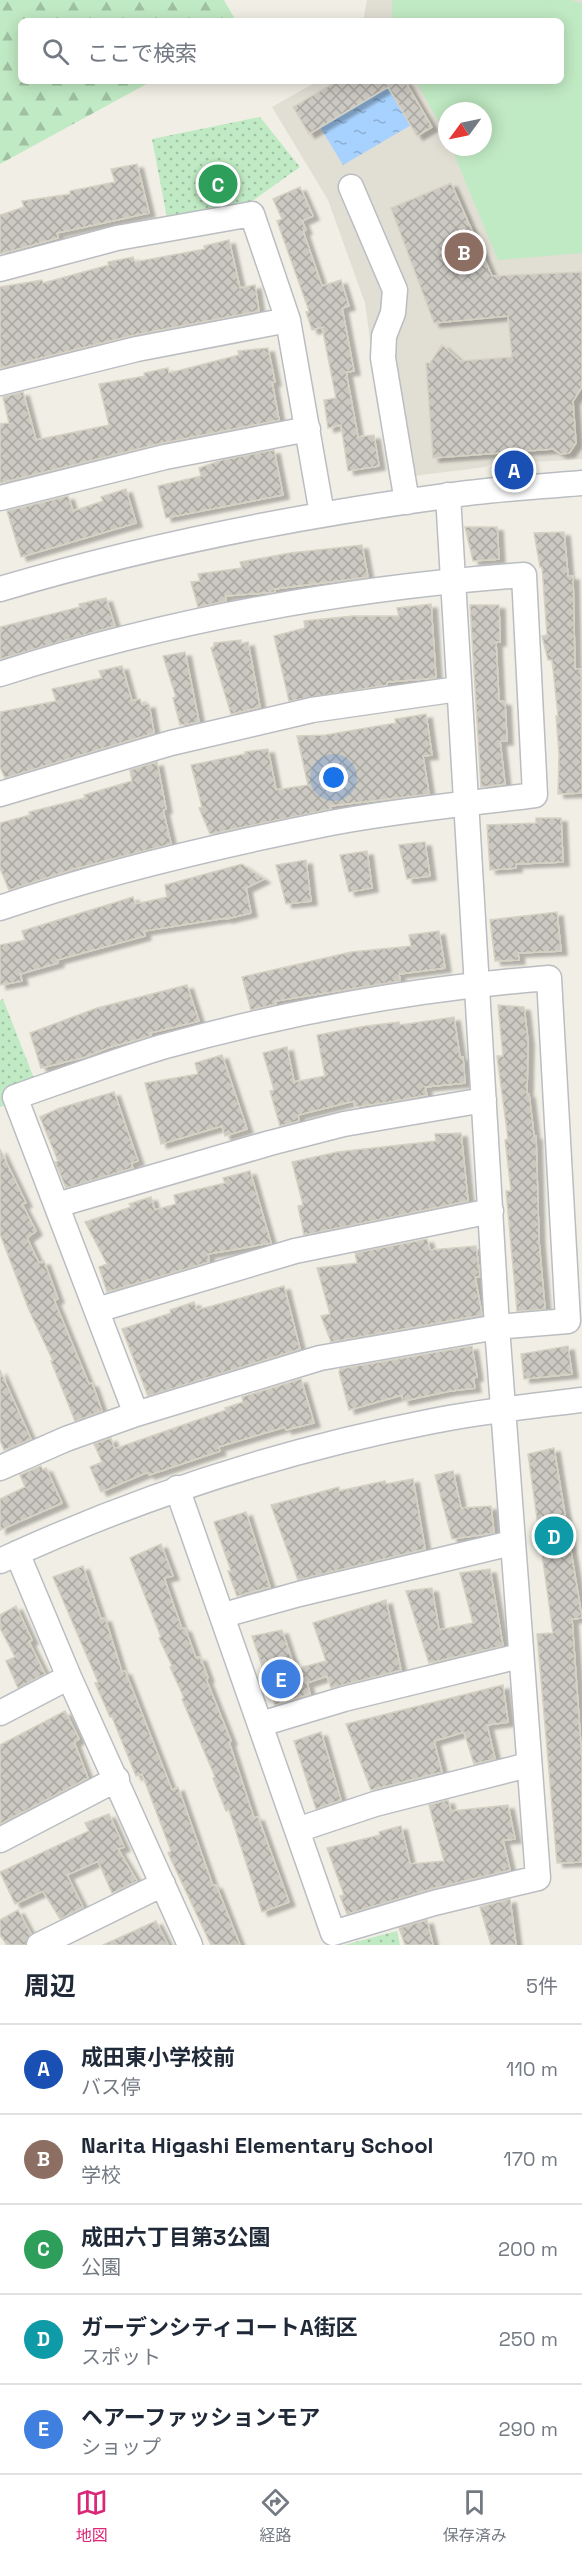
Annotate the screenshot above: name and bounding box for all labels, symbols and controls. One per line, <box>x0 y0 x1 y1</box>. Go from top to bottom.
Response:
search box <box>18 18 564 84</box>
icon: search <box>39 35 72 68</box>
text: ここで検索 <box>87 39 197 67</box>
north arrow <box>438 102 492 156</box>
pin: C <box>198 162 238 207</box>
pin: B <box>444 230 484 274</box>
pin: A <box>494 448 534 492</box>
your location <box>319 763 348 792</box>
pin: D <box>534 1514 574 1558</box>
pin: E <box>262 1656 300 1702</box>
text: 周辺 <box>24 1969 76 2003</box>
text: 5件 <box>526 1973 558 1999</box>
text: 成田東小学校前 <box>81 2043 235 2071</box>
text: A <box>37 2056 50 2082</box>
text: 110 m <box>506 2056 558 2082</box>
text: バス停 <box>81 2074 141 2100</box>
text: Narita Higashi Elementary School <box>81 2131 433 2159</box>
text: B <box>37 2146 50 2172</box>
text: 170 m <box>503 2146 558 2172</box>
text: 学校 <box>81 2162 121 2188</box>
text: 成田六丁目第3公園 <box>81 2223 270 2251</box>
text: C <box>37 2236 50 2262</box>
text: 200 m <box>498 2236 558 2262</box>
text: 公園 <box>81 2254 121 2280</box>
text: ガーデンシティコートA街区 <box>81 2313 358 2341</box>
text: D <box>37 2326 50 2352</box>
text: 250 m <box>499 2326 558 2352</box>
text: スポット <box>81 2344 161 2370</box>
text: ヘアーファッションモア <box>81 2403 320 2431</box>
text: E <box>38 2416 49 2442</box>
text: 290 m <box>499 2416 558 2442</box>
text: ショップ <box>81 2434 161 2460</box>
tab: 地図 <box>75 2486 108 2546</box>
tab: 経路 <box>259 2486 292 2546</box>
tab: 保存済み <box>443 2486 507 2546</box>

